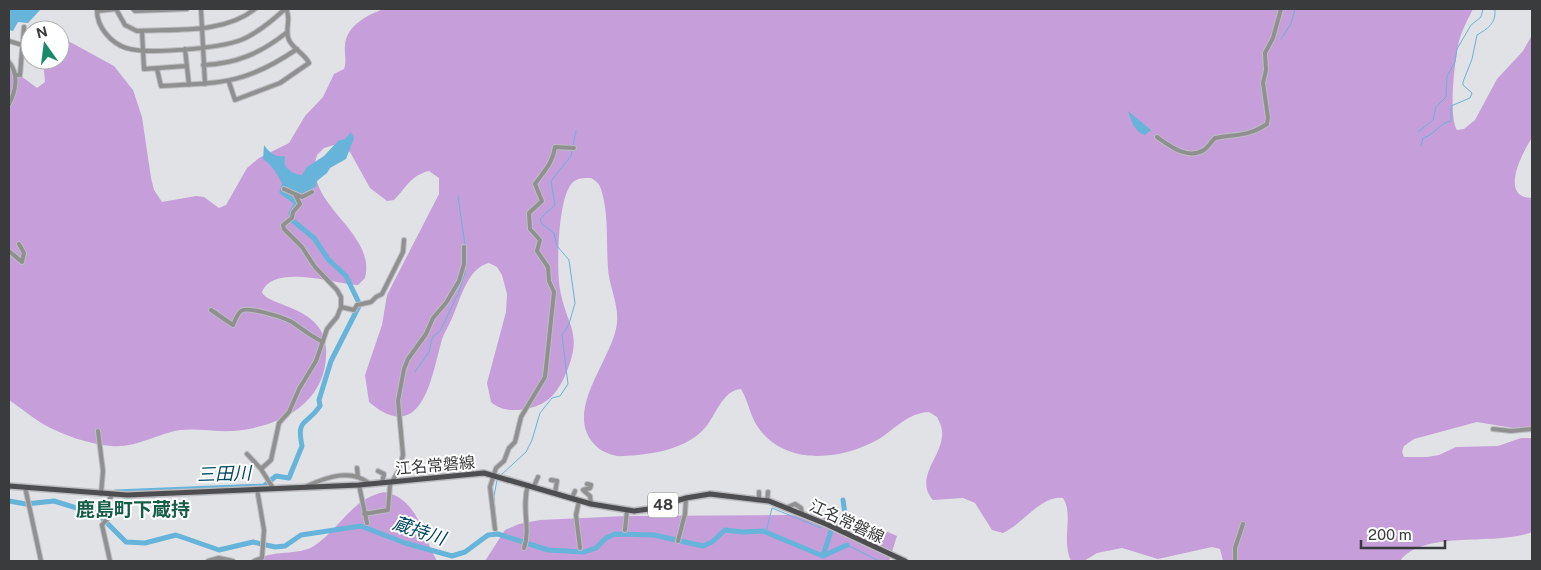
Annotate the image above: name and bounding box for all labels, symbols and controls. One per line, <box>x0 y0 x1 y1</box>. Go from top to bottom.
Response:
north arrow <box>20 20 70 70</box>
text: N <box>35 23 49 41</box>
street label: 江名常磐線 <box>394 453 476 478</box>
water label: 三田川 <box>197 462 253 485</box>
road number: 48 <box>648 492 678 518</box>
street label: 江名常磐線 <box>807 496 887 547</box>
district label: 鹿島町下蔵持 <box>76 498 190 520</box>
water label: 蔵持川 <box>390 512 450 549</box>
scale bar <box>1361 518 1445 550</box>
text: 200 m <box>1368 526 1412 543</box>

